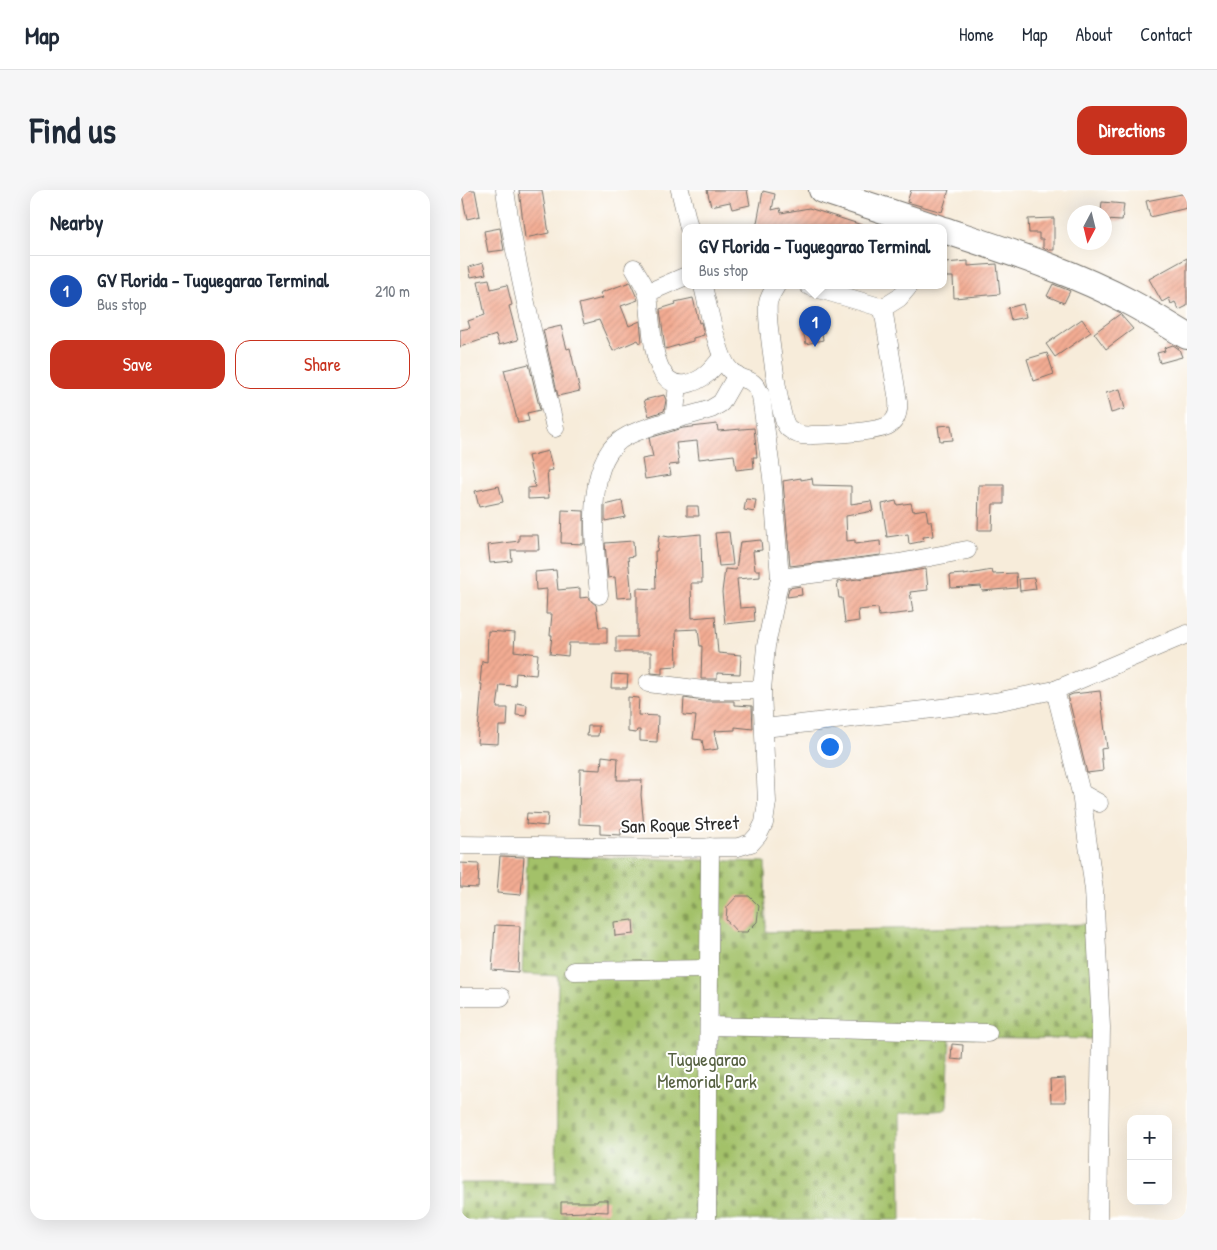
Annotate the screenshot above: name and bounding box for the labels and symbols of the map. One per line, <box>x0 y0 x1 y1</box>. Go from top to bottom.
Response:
north arrow <box>1067 205 1112 250</box>
pin: 1 <box>799 306 831 347</box>
your location <box>817 734 843 760</box>
street label: San Roque Street <box>621 809 740 839</box>
park label: Tuguegarao Memorial Park <box>657 1046 757 1094</box>

